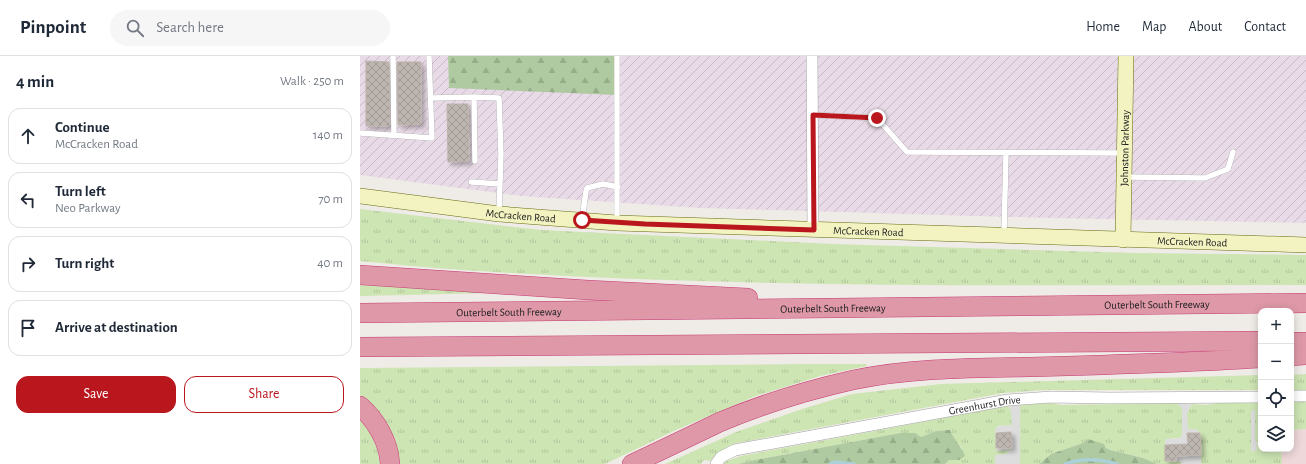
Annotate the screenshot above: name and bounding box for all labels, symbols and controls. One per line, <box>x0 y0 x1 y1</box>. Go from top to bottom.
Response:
search box <box>110 10 390 46</box>
icon: search <box>124 17 146 39</box>
text: Pinpoint <box>20 18 86 37</box>
text: Search here <box>156 20 224 35</box>
text: Home <box>1086 20 1120 34</box>
text: Map <box>1142 20 1166 34</box>
text: About <box>1188 20 1222 34</box>
text: Contact <box>1244 20 1286 34</box>
text: 4 min <box>16 73 54 90</box>
text: Walk · 250 m <box>280 75 344 88</box>
route end <box>868 109 886 127</box>
street label: Johnston Parkway <box>1119 110 1131 186</box>
text: Continue <box>55 120 110 135</box>
icon: ahead <box>17 125 39 147</box>
text: 140 m <box>313 129 343 142</box>
text: McCracken Road <box>55 138 138 151</box>
text: Turn left <box>55 184 106 199</box>
icon: left <box>17 189 39 211</box>
text: 70 m <box>318 193 343 206</box>
text: Neo Parkway <box>55 202 121 215</box>
street label: McCracken Road <box>485 207 557 224</box>
route start <box>573 211 591 229</box>
street label: McCracken Road <box>833 225 904 238</box>
street label: McCracken Road <box>1157 235 1228 248</box>
icon: right <box>17 253 39 275</box>
text: Turn right <box>55 256 114 271</box>
text: 40 m <box>317 257 343 270</box>
street label: Outerbelt South Freeway <box>1104 299 1210 311</box>
street label: Outerbelt South Freeway <box>780 302 886 315</box>
street label: Outerbelt South Freeway <box>456 306 562 318</box>
map controls <box>1258 308 1294 452</box>
button: + <box>1258 308 1294 344</box>
icon: arrive <box>17 317 39 339</box>
text: Arrive at destination <box>55 320 178 335</box>
button: − <box>1258 344 1294 380</box>
button: Save <box>16 376 176 413</box>
button: Share <box>184 376 344 413</box>
button: locate <box>1258 380 1294 416</box>
street label: Greenhurst Drive <box>948 394 1021 417</box>
button: layers <box>1258 416 1294 452</box>

